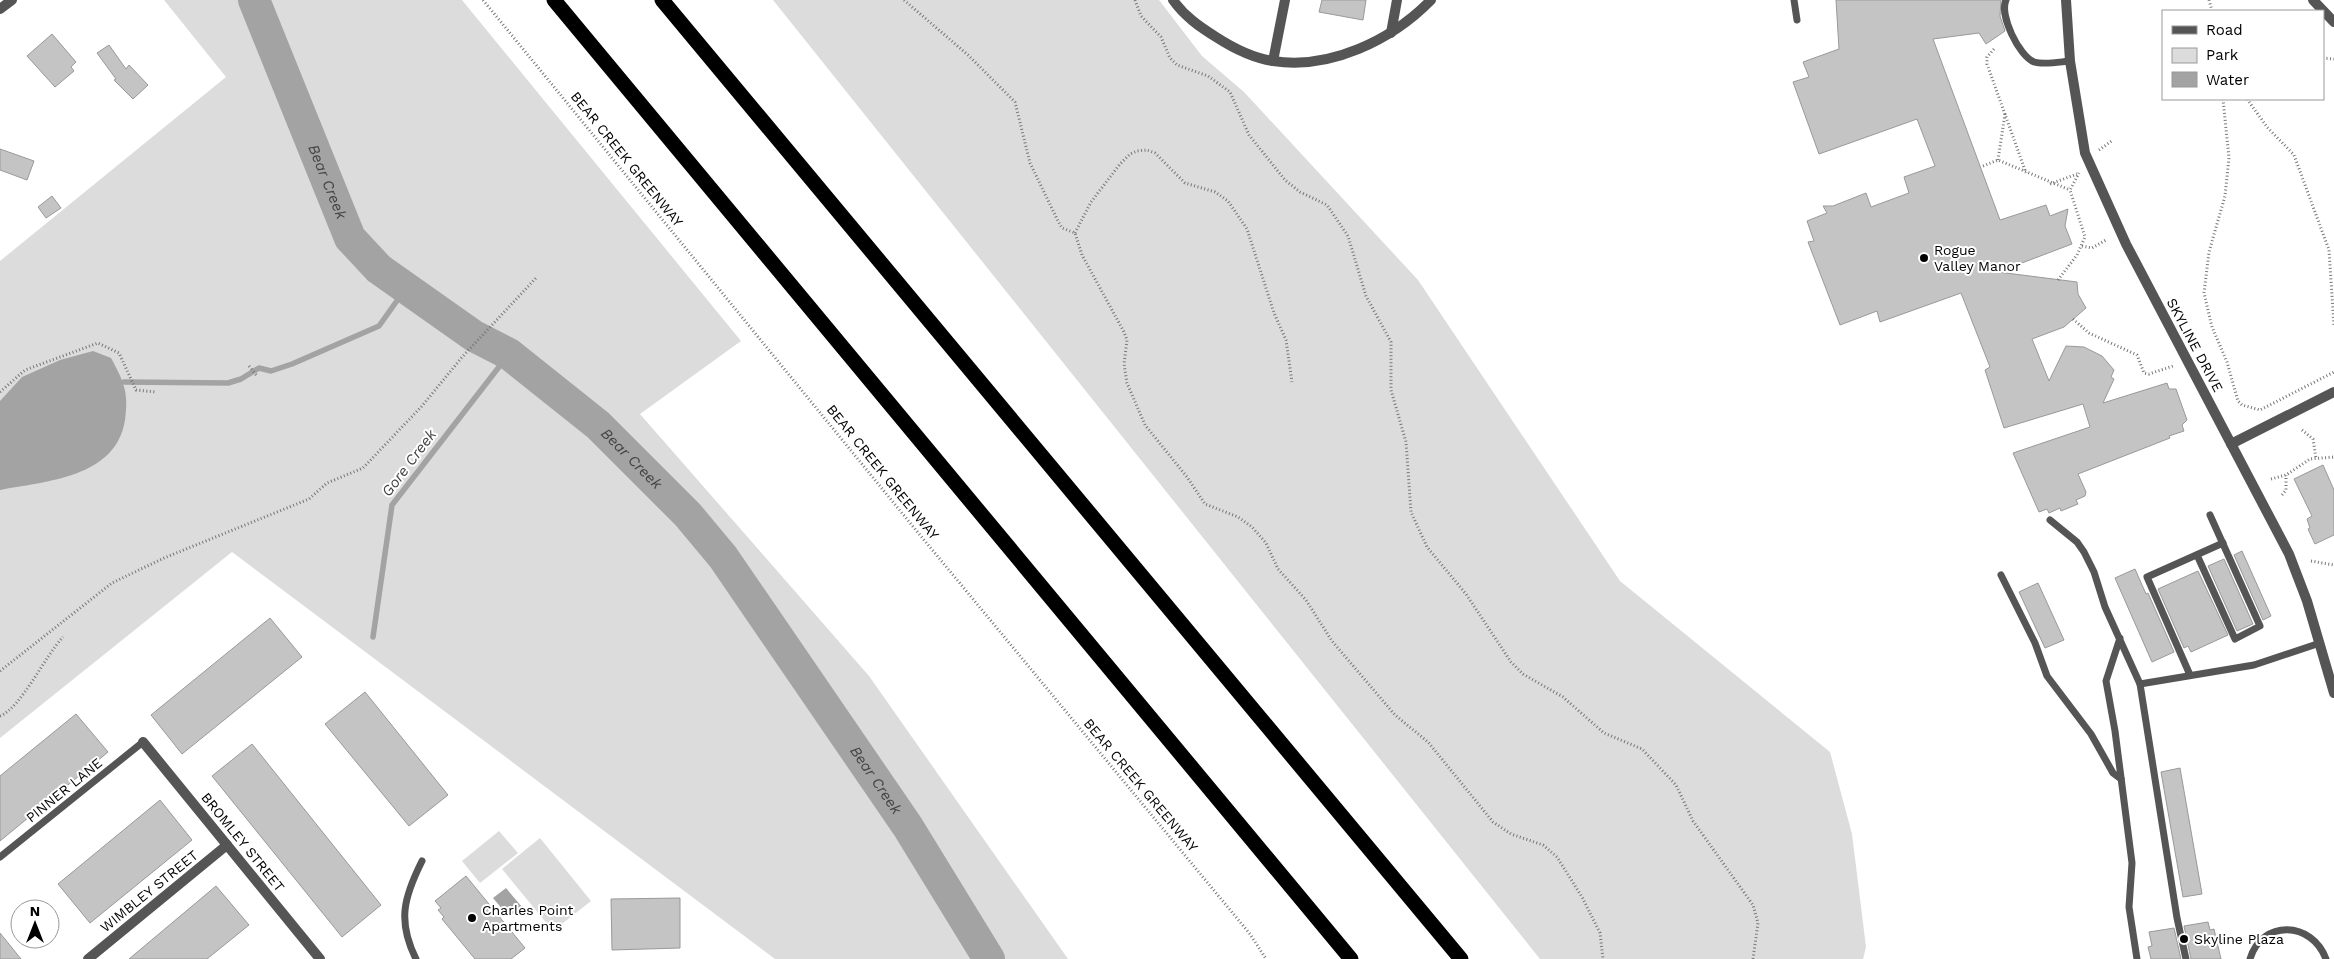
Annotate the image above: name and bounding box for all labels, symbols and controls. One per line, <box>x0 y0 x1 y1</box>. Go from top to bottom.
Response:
legend <box>2162 10 2324 100</box>
text: Road <box>2206 21 2243 39</box>
text: Park <box>2206 46 2239 64</box>
text: Water <box>2206 71 2249 89</box>
street label: BEAR CREEK GREENWAY <box>568 88 686 230</box>
water label: Bear Creek <box>304 142 351 223</box>
place label: Rogue Valley Manor <box>1934 242 2021 274</box>
marker: Rogue Valley Manor <box>1918 252 1930 264</box>
street label: SKYLINE DRIVE <box>2164 295 2226 395</box>
street label: BEAR CREEK GREENWAY <box>824 401 942 543</box>
water label: Bear Creek <box>597 424 666 493</box>
water label: Gore Creek <box>378 425 441 500</box>
street label: BEAR CREEK GREENWAY <box>1081 715 1201 855</box>
water label: Bear Creek <box>846 742 906 818</box>
street label: PINNER LANE <box>23 754 105 826</box>
street label: BROMLEY STREET <box>198 789 288 895</box>
street label: WIMBLEY STREET <box>97 846 201 935</box>
north arrow <box>10 899 60 949</box>
place label: Charles Point Apartments <box>482 902 574 934</box>
text: N <box>30 903 40 919</box>
marker: Charles Point Apartments <box>466 912 478 924</box>
place label: Skyline Plaza <box>2194 931 2284 947</box>
marker: Skyline Plaza <box>2178 933 2190 945</box>

